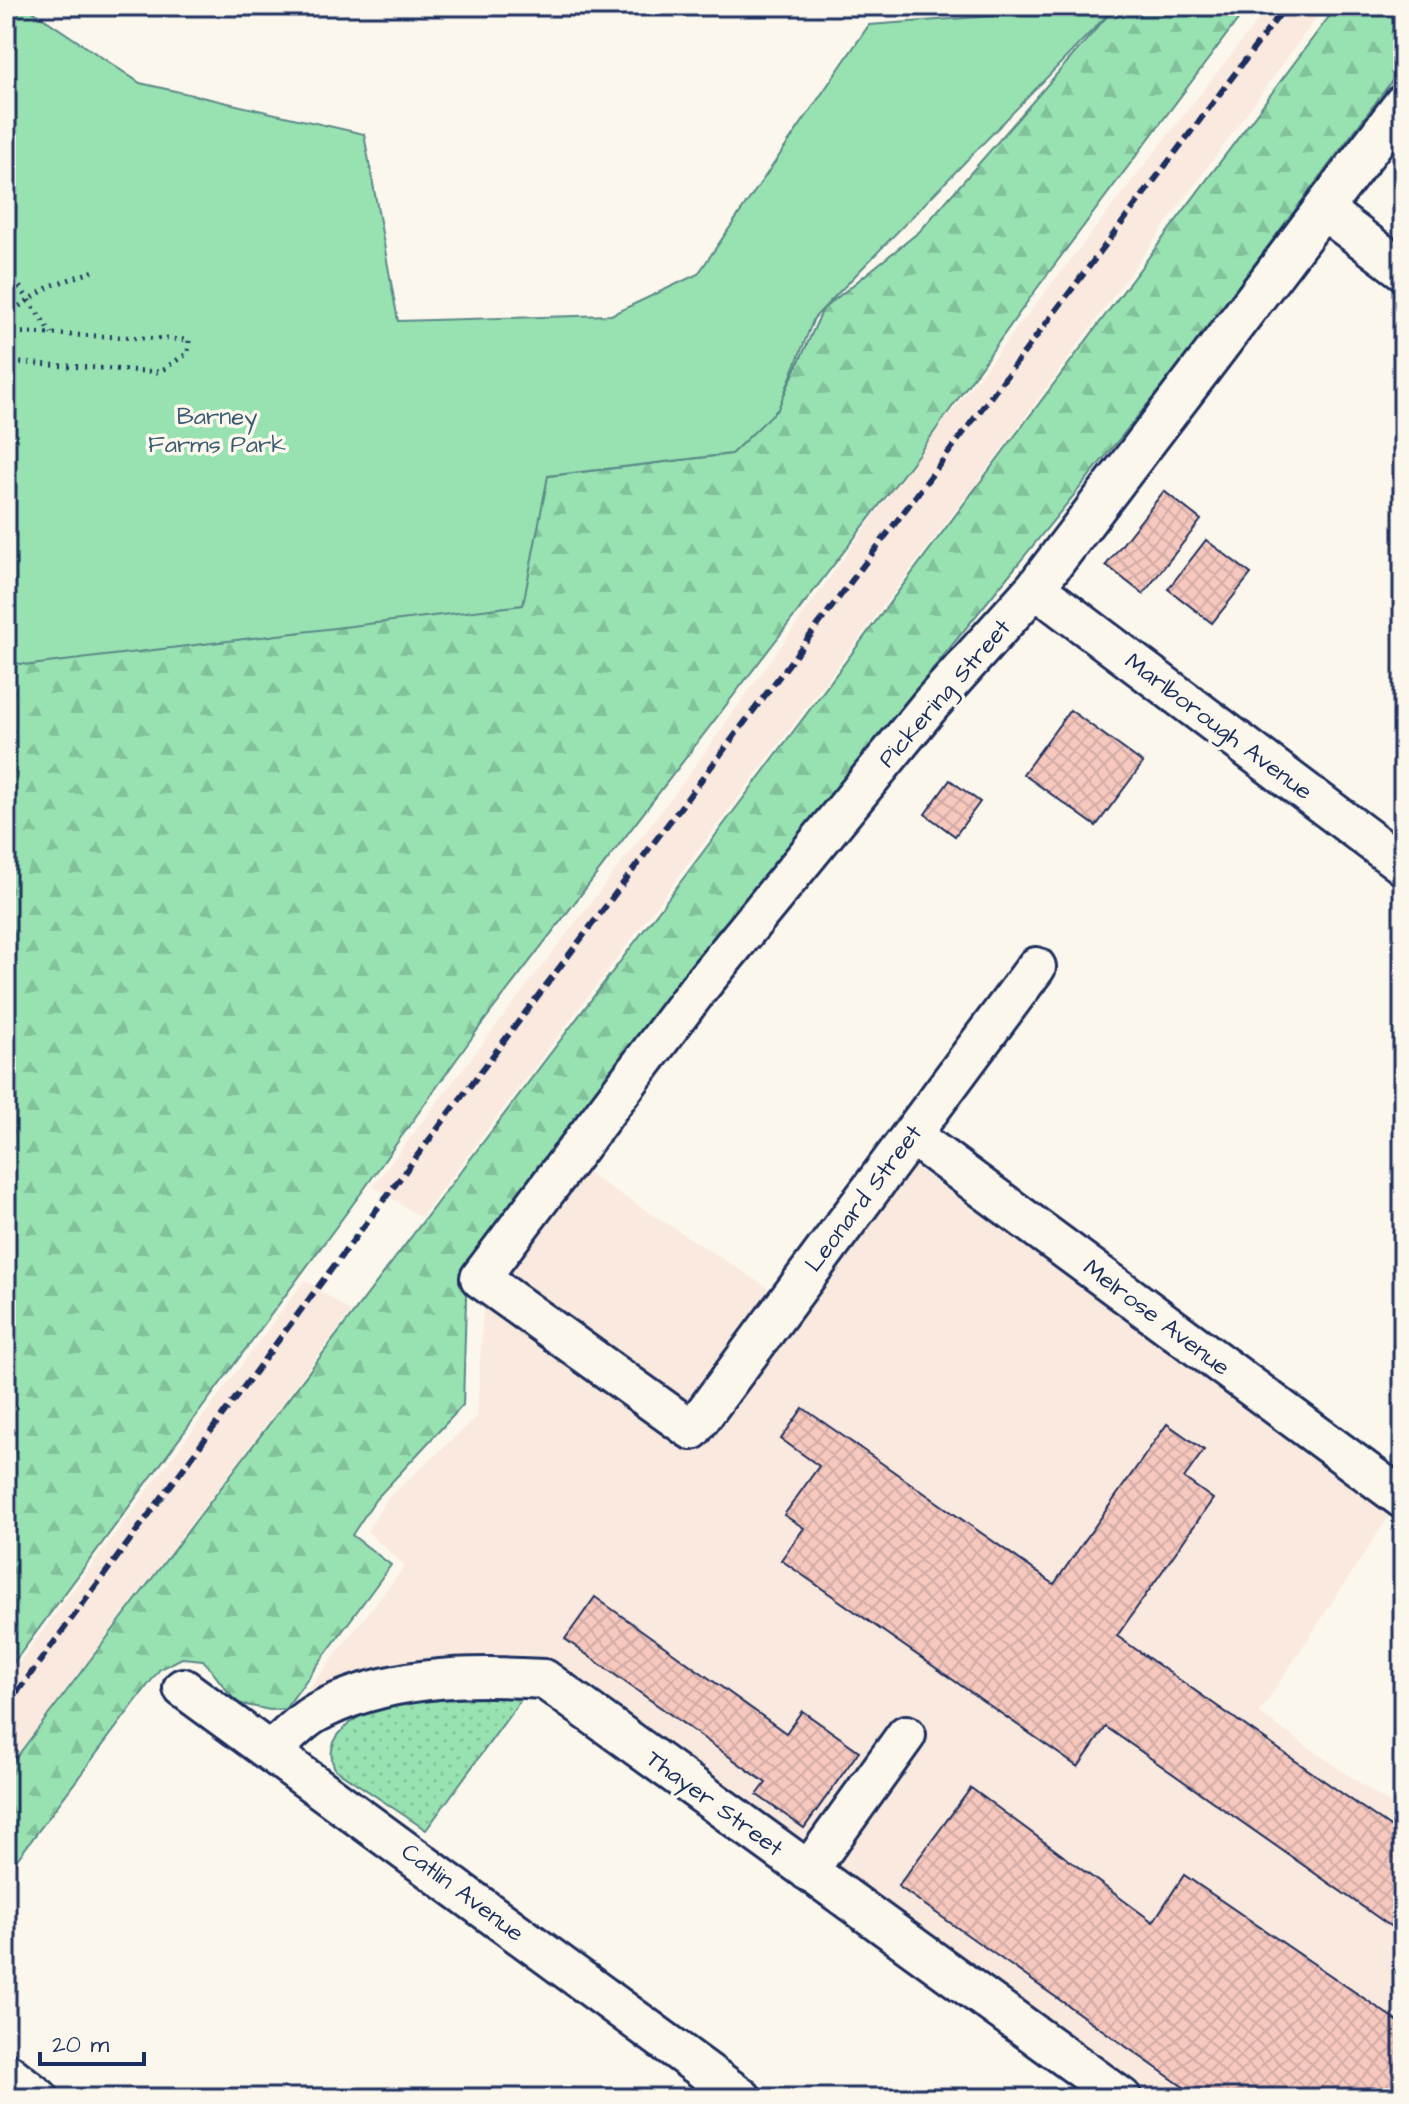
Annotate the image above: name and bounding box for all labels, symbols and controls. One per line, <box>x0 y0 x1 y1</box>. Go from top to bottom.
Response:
park label: Barney Farms Park <box>148 400 286 462</box>
street label: Pickering Street <box>871 612 1020 776</box>
street label: Marlborough Avenue <box>1117 645 1319 809</box>
street label: Leonard Street <box>797 1118 931 1279</box>
street label: Melrose Avenue <box>1076 1251 1237 1384</box>
street label: Thayer Street <box>638 1742 790 1866</box>
street label: Catlin Avenue <box>394 1835 531 1950</box>
scale bar <box>40 2016 144 2066</box>
text: 20 m <box>52 2028 109 2062</box>

